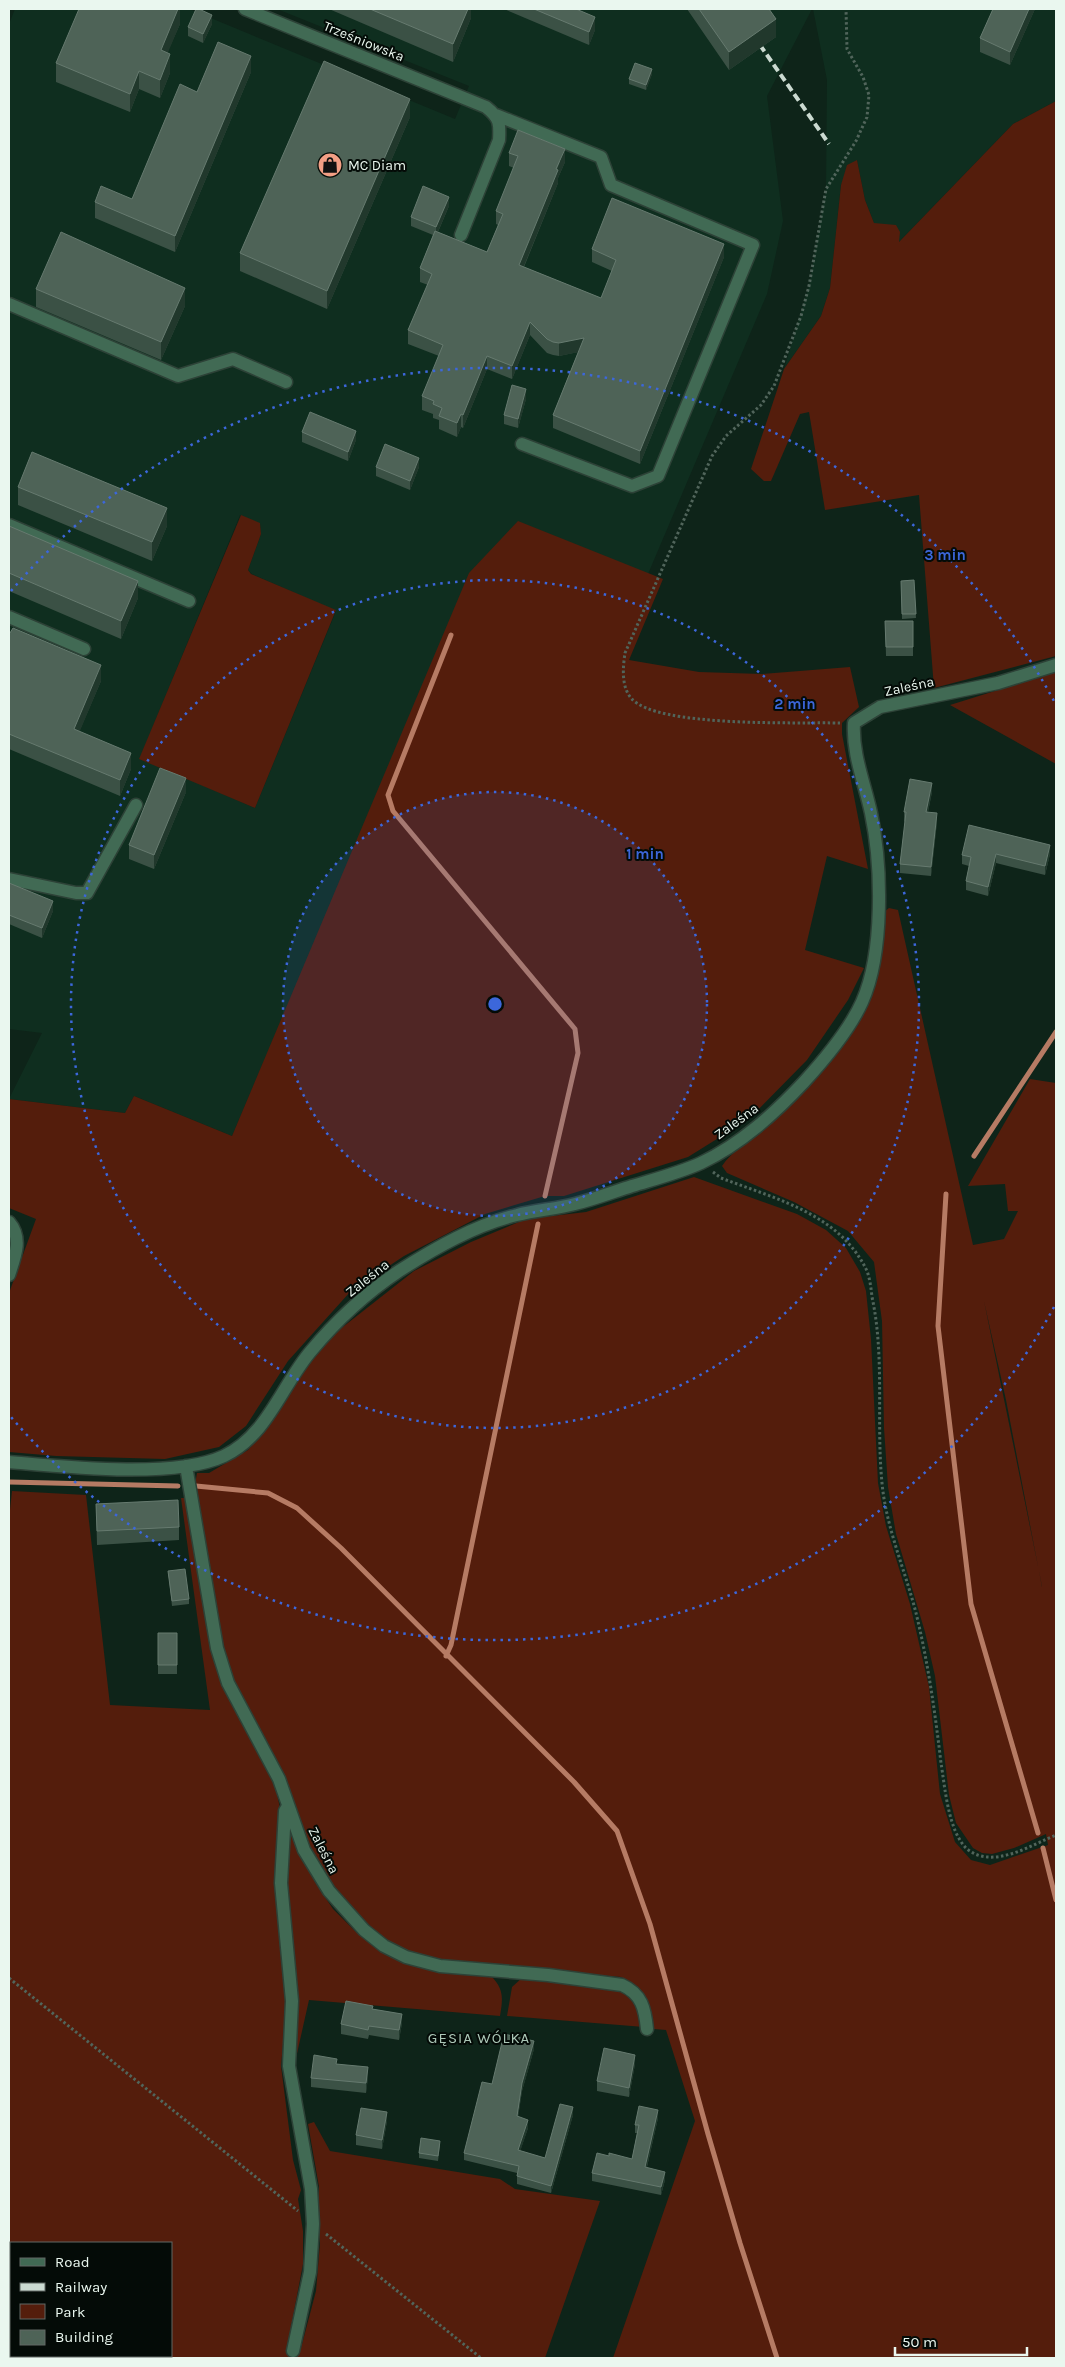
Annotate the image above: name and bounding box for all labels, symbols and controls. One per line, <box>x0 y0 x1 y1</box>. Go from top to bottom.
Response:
street label: Trześniowska <box>321 18 407 65</box>
shop icon: MC Diam <box>317 152 343 178</box>
place label: MC Diam <box>348 157 406 174</box>
text: 3 min <box>924 546 966 564</box>
street label: Zaleśna <box>883 673 936 700</box>
text: 2 min <box>774 695 816 713</box>
text: 1 min <box>626 845 664 863</box>
centre of rings <box>486 995 504 1013</box>
street label: Zaleśna <box>711 1100 762 1143</box>
street label: Zaleśna <box>342 1256 392 1301</box>
street label: Zaleśna <box>304 1824 343 1877</box>
district label: GĘSIA WÓLKA <box>428 2029 530 2047</box>
legend <box>10 2242 172 2357</box>
text: Road <box>55 2253 90 2271</box>
text: Railway <box>55 2278 107 2296</box>
text: Park <box>55 2303 85 2321</box>
scale bar <box>895 2324 1028 2356</box>
text: Building <box>55 2328 113 2346</box>
text: 50 m <box>902 2333 937 2351</box>

